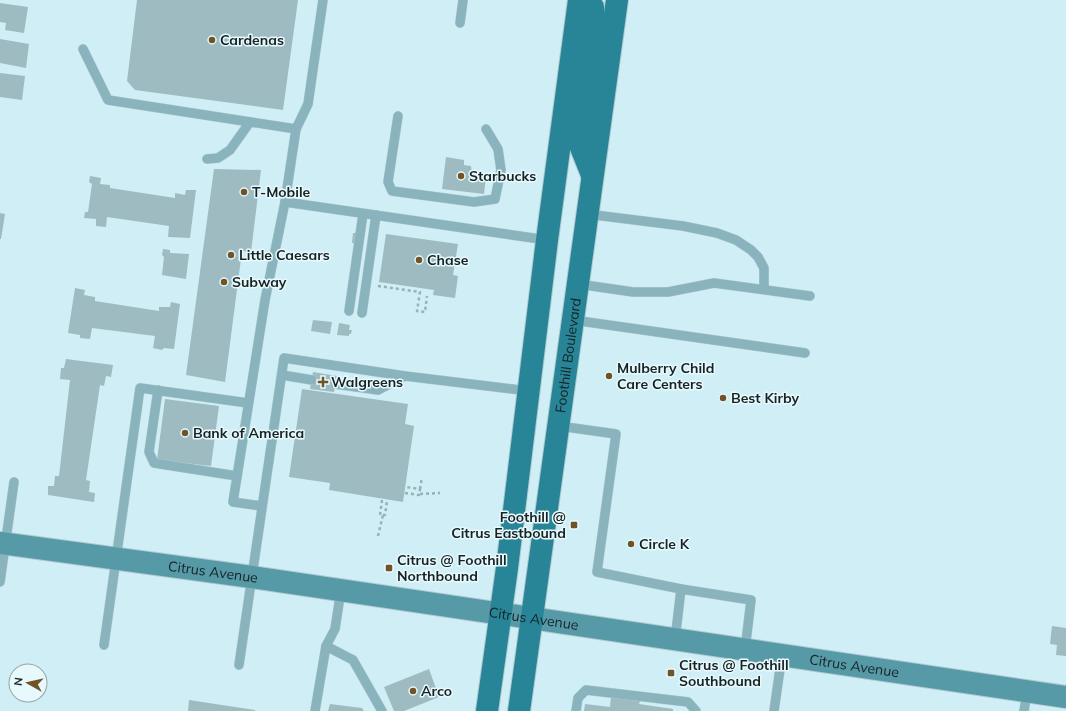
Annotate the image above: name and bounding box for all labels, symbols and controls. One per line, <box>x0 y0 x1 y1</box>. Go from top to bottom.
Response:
place label: Cardenas <box>220 31 284 49</box>
marker: Cardenas <box>207 35 217 45</box>
place label: Starbucks <box>469 167 536 185</box>
marker: Starbucks <box>456 171 466 181</box>
place label: T-Mobile <box>252 183 311 201</box>
marker: T-Mobile <box>239 187 249 197</box>
place label: Little Caesars <box>239 246 330 264</box>
marker: Little Caesars <box>226 250 236 260</box>
place label: Chase <box>427 251 469 269</box>
marker: Chase <box>414 255 424 265</box>
place label: Subway <box>232 273 287 291</box>
marker: Subway <box>219 277 229 287</box>
street label: Foothill Boulevard <box>551 297 585 414</box>
place label: Mulberry Child Care Centers <box>617 359 714 393</box>
marker: Mulberry Child Care Centers <box>604 371 614 381</box>
place label: Walgreens <box>331 373 403 391</box>
marker: Walgreens <box>318 377 328 387</box>
place label: Best Kirby <box>731 389 799 407</box>
marker: Best Kirby <box>718 393 728 403</box>
place label: Bank of America <box>193 424 304 442</box>
marker: Bank of America <box>180 428 190 438</box>
place label: Foothill @ Citrus Eastbound <box>451 508 566 542</box>
marker: Foothill @ Citrus Eastbound <box>569 520 579 530</box>
place label: Circle K <box>639 535 690 553</box>
marker: Circle K <box>626 539 636 549</box>
place label: Citrus @ Foothill Northbound <box>397 551 507 585</box>
street label: Citrus Avenue <box>167 557 259 587</box>
marker: Citrus @ Foothill Northbound <box>384 563 394 573</box>
street label: Citrus Avenue <box>488 603 580 634</box>
street label: Citrus Avenue <box>808 650 900 681</box>
place label: Citrus @ Foothill Southbound <box>679 656 789 690</box>
north arrow <box>8 663 48 703</box>
marker: Citrus @ Foothill Southbound <box>666 668 676 678</box>
text: N <box>11 677 26 687</box>
place label: Arco <box>421 682 452 700</box>
marker: Arco <box>408 686 418 696</box>

